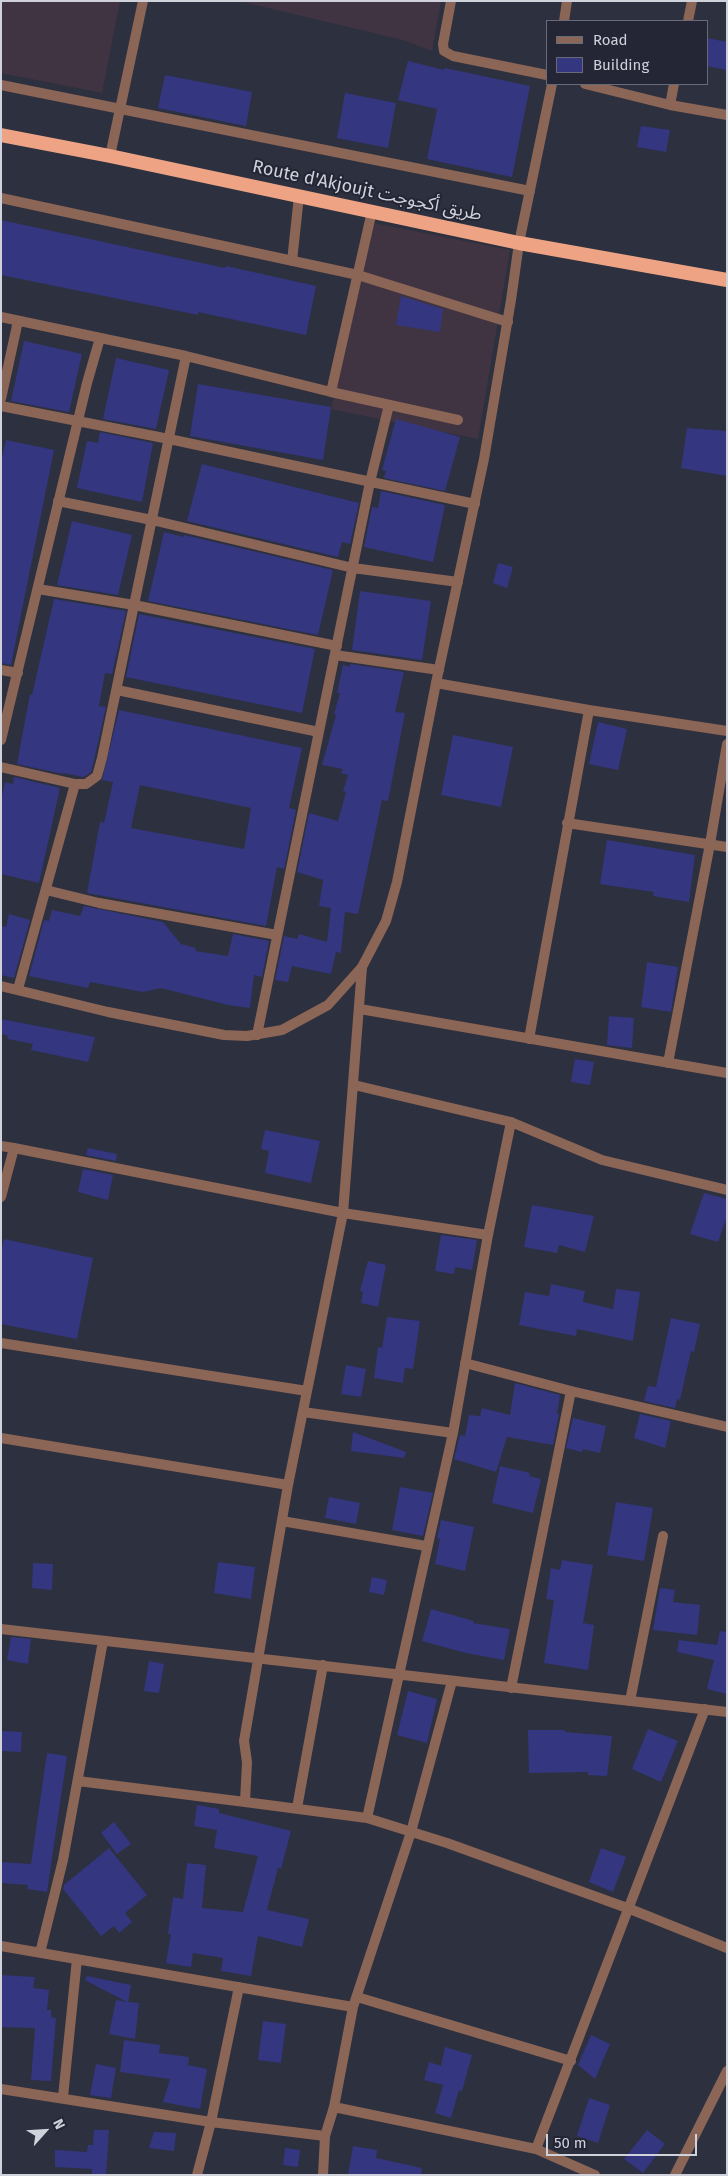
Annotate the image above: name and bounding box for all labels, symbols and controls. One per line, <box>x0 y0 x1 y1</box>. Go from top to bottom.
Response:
legend <box>546 20 708 85</box>
text: Road <box>593 31 628 49</box>
text: Building <box>593 56 649 74</box>
street label: Route d'Akjoujt طريق أكجوجت <box>250 156 484 226</box>
north arrow <box>20 2106 70 2156</box>
text: N <box>49 2116 69 2132</box>
scale bar <box>548 2124 699 2156</box>
text: 50 m <box>554 2134 587 2152</box>

